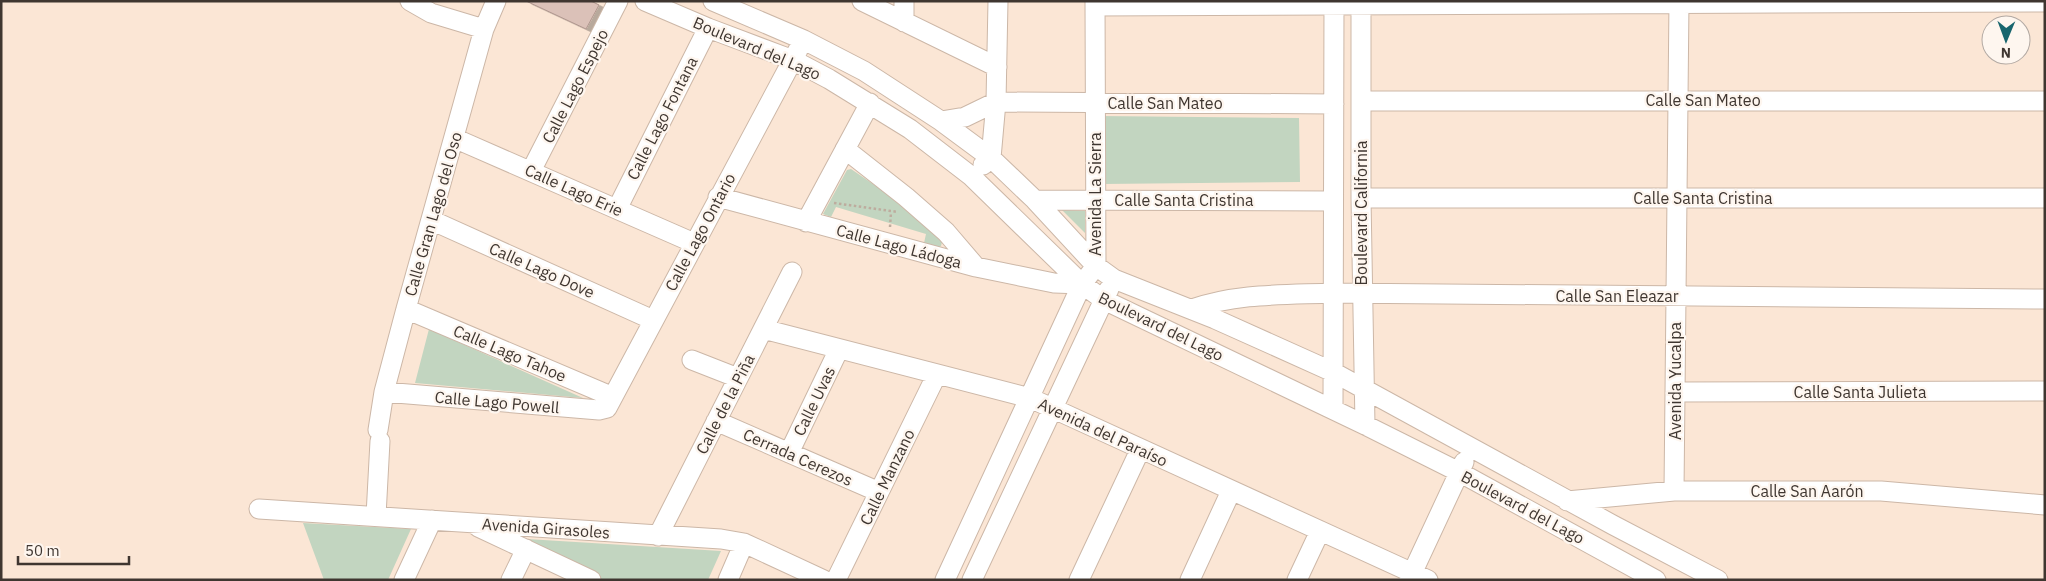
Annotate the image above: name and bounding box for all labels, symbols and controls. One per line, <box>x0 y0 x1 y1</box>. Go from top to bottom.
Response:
street label: Boulevard del Lago <box>690 12 824 84</box>
north arrow <box>1981 15 2031 65</box>
street label: Calle Lago Espejo <box>538 26 612 146</box>
text: N <box>2001 44 2011 62</box>
street label: Calle Lago Fontana <box>622 53 702 183</box>
street label: Calle San Mateo <box>1645 90 1761 110</box>
street label: Calle San Mateo <box>1107 93 1223 113</box>
street label: Calle Gran Lago del Oso <box>400 130 466 298</box>
street label: Avenida La Sierra <box>1085 132 1105 256</box>
street label: Boulevard California <box>1351 140 1371 286</box>
street label: Calle Lago Erie <box>522 159 626 221</box>
street label: Calle Lago Ontario <box>660 170 740 294</box>
street label: Calle Santa Cristina <box>1633 188 1773 208</box>
street label: Calle Santa Cristina <box>1114 190 1254 210</box>
street label: Calle Lago Ládoga <box>834 220 964 272</box>
street label: Calle Lago Dove <box>486 238 598 302</box>
street label: Calle San Eleazar <box>1555 286 1679 306</box>
street label: Boulevard del Lago <box>1095 287 1227 365</box>
street label: Calle Lago Tahoe <box>451 320 570 386</box>
street label: Avenida Yucalpa <box>1665 322 1685 440</box>
street label: Calle de la Piña <box>691 350 759 457</box>
street label: Calle Uvas <box>789 363 839 439</box>
street label: Calle Santa Julieta <box>1793 382 1927 402</box>
street label: Calle Lago Powell <box>434 387 560 417</box>
street label: Avenida del Paraíso <box>1035 393 1171 471</box>
street label: Cerrada Cerezos <box>740 424 856 490</box>
street label: Calle Manzano <box>855 426 919 528</box>
street label: Boulevard del Lago <box>1458 466 1588 548</box>
street label: Calle San Aarón <box>1750 481 1864 501</box>
street label: Avenida Girasoles <box>481 514 611 542</box>
scale bar <box>18 534 129 566</box>
text: 50 m <box>25 541 60 560</box>

